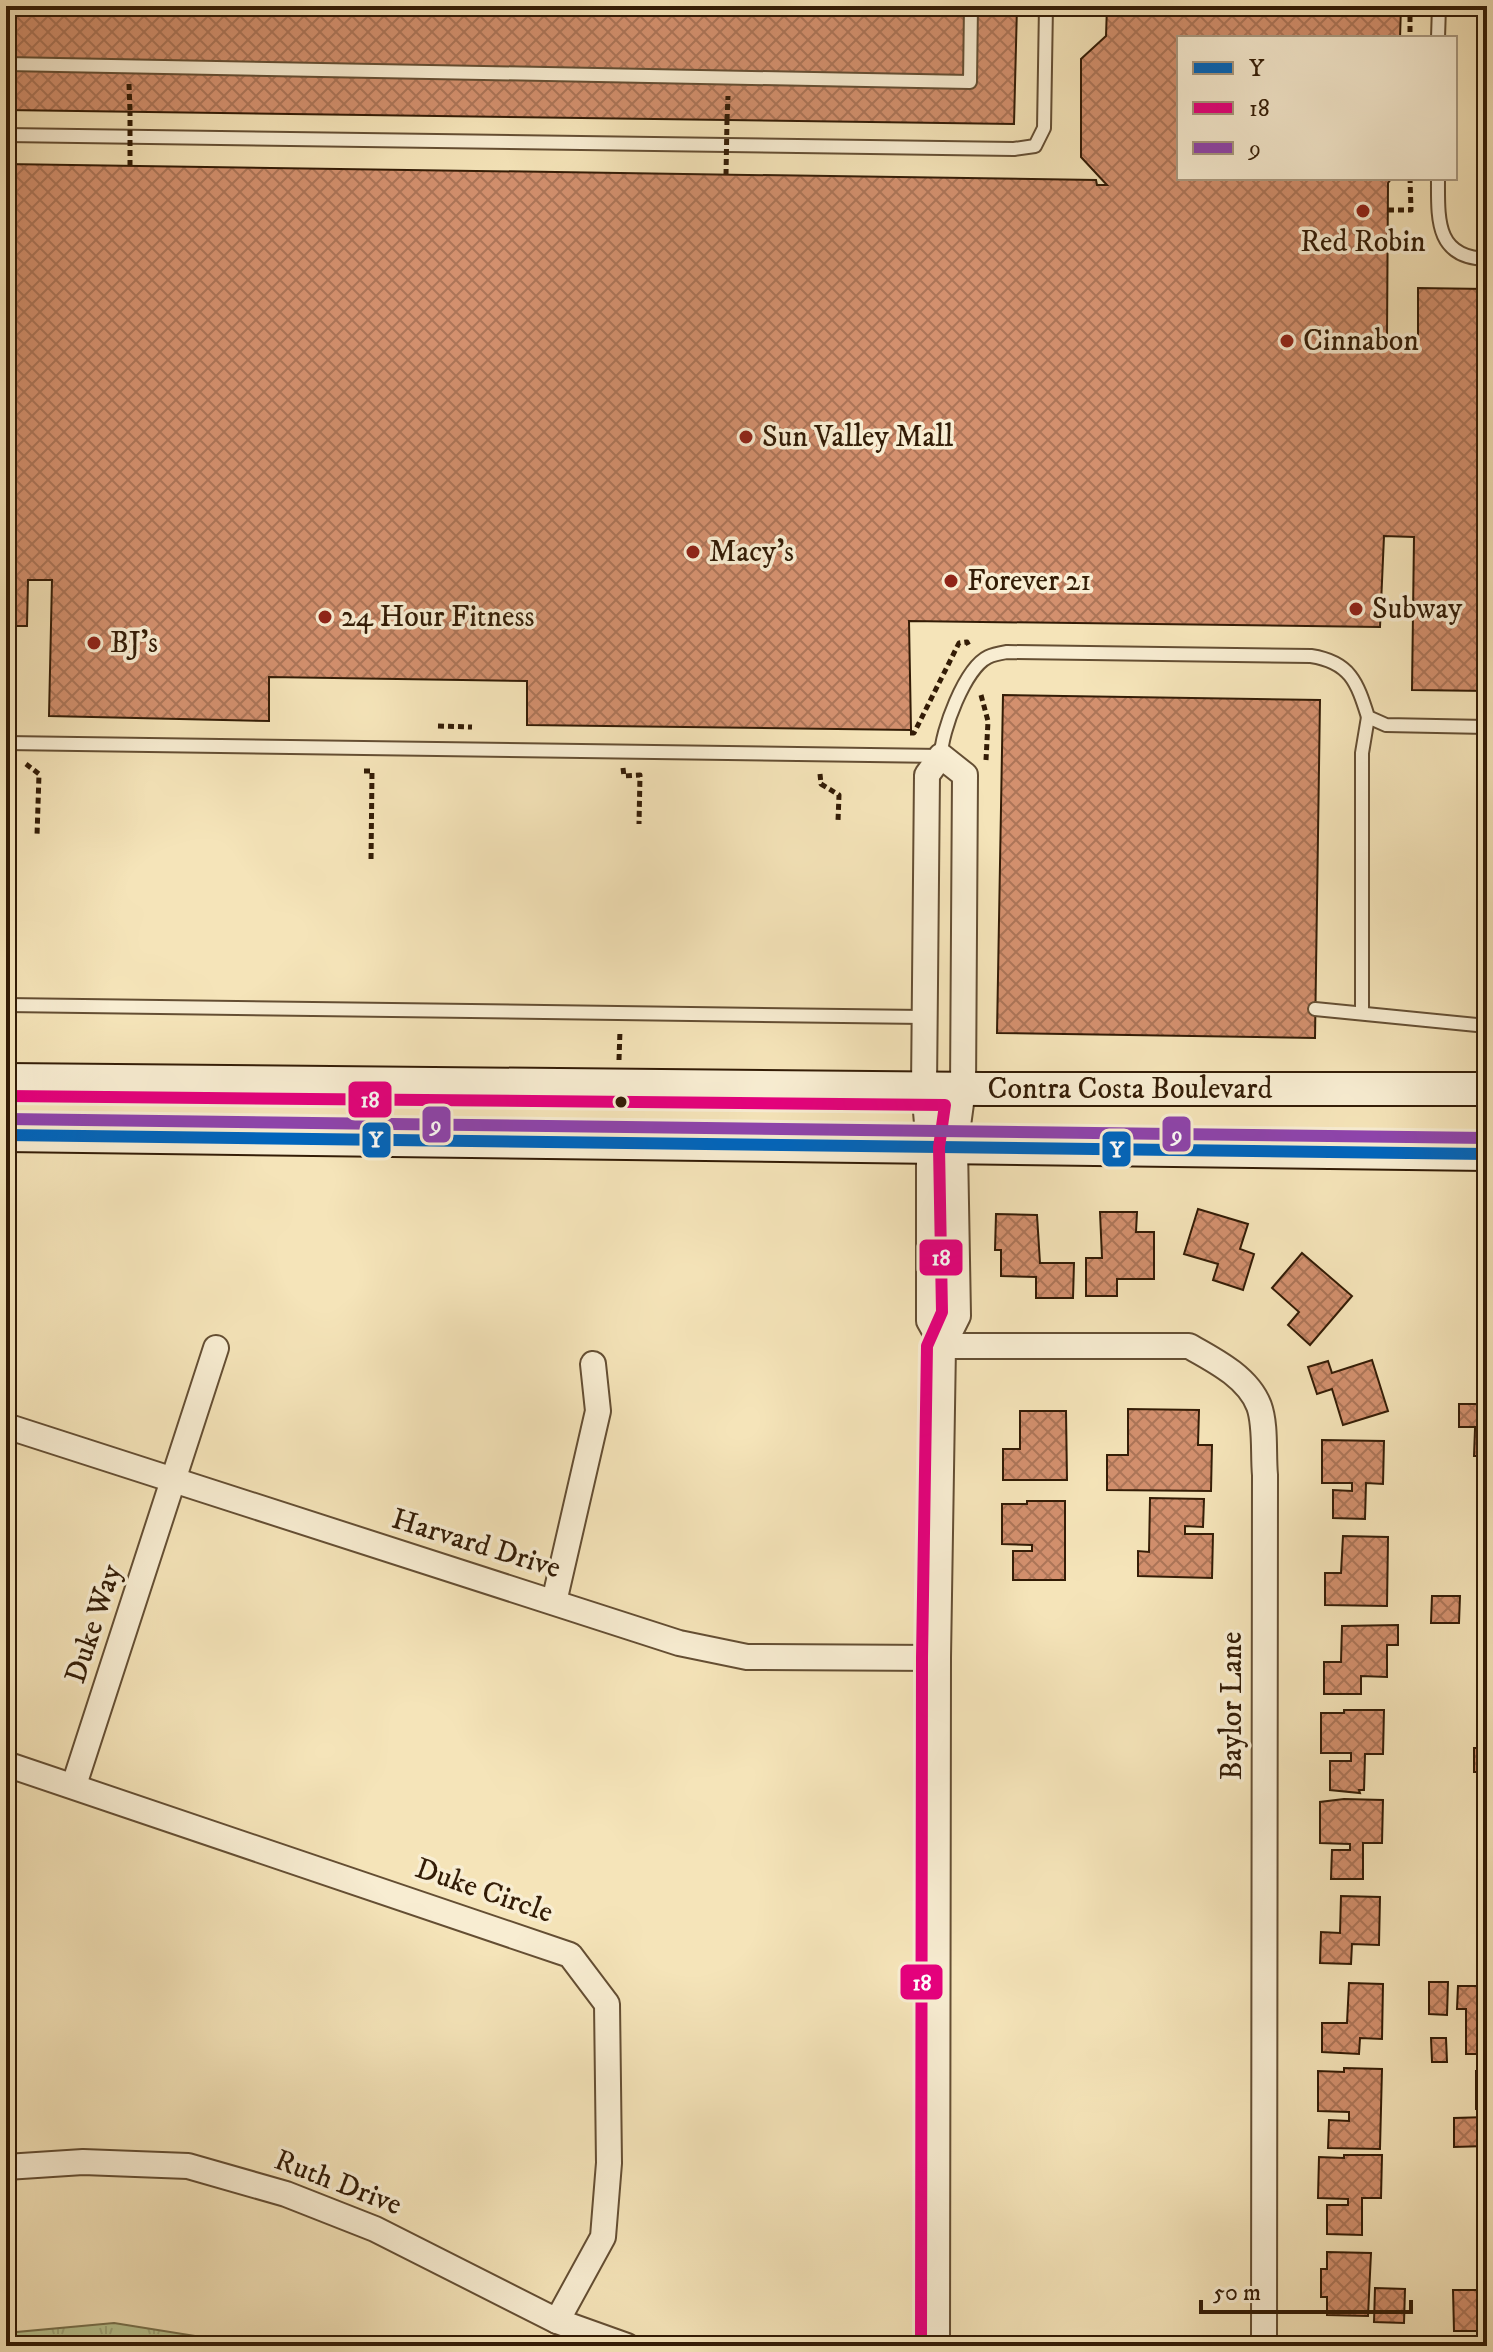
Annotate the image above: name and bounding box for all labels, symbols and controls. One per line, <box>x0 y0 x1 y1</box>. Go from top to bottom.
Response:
legend <box>1177 36 1457 180</box>
text: Y <box>1249 54 1265 84</box>
text: 18 <box>1249 94 1270 124</box>
text: 9 <box>1248 134 1261 164</box>
marker: Red Robin <box>1354 202 1372 220</box>
place label: Red Robin <box>1300 224 1426 261</box>
place label: Cinnabon <box>1303 323 1419 360</box>
marker: Cinnabon <box>1278 332 1296 350</box>
place label: Sun Valley Mall <box>762 419 953 456</box>
marker: Sun Valley Mall <box>737 428 755 446</box>
place label: Macy's <box>709 534 794 571</box>
marker: Macy's <box>684 543 702 561</box>
place label: Forever 21 <box>967 563 1091 600</box>
marker: Forever 21 <box>942 572 960 590</box>
place label: Subway <box>1372 591 1463 628</box>
place label: 24 Hour Fitness <box>341 599 534 636</box>
marker: Subway <box>1347 600 1365 618</box>
marker: 24 Hour Fitness <box>316 608 334 626</box>
place label: BJ's <box>110 625 158 662</box>
marker: BJ's <box>85 634 103 652</box>
street label: Contra Costa Boulevard <box>988 1071 1272 1108</box>
line badge: 18 <box>347 1080 393 1119</box>
text: 18 <box>360 1087 380 1114</box>
unlabelled marker <box>613 1094 629 1110</box>
line badge: 9 <box>421 1105 452 1144</box>
text: 9 <box>429 1112 442 1139</box>
line badge: 9 <box>1161 1115 1192 1153</box>
line badge: Y <box>361 1121 392 1159</box>
text: 9 <box>1170 1122 1183 1149</box>
text: Y <box>368 1127 384 1154</box>
line badge: Y <box>1101 1130 1132 1168</box>
text: Y <box>1109 1137 1125 1164</box>
line badge: 18 <box>918 1238 964 1277</box>
text: 18 <box>931 1245 951 1272</box>
street label: Harvard Drive <box>387 1501 565 1587</box>
street label: Duke Way <box>57 1559 131 1688</box>
street label: Baylor Lane <box>1214 1632 1251 1780</box>
street label: Duke Circle <box>410 1850 558 1932</box>
line badge: 18 <box>899 1963 944 2001</box>
text: 18 <box>912 1970 932 1997</box>
street label: Ruth Drive <box>269 2142 407 2224</box>
scale bar <box>1201 2264 1411 2314</box>
text: 50 m <box>1213 2278 1261 2308</box>

